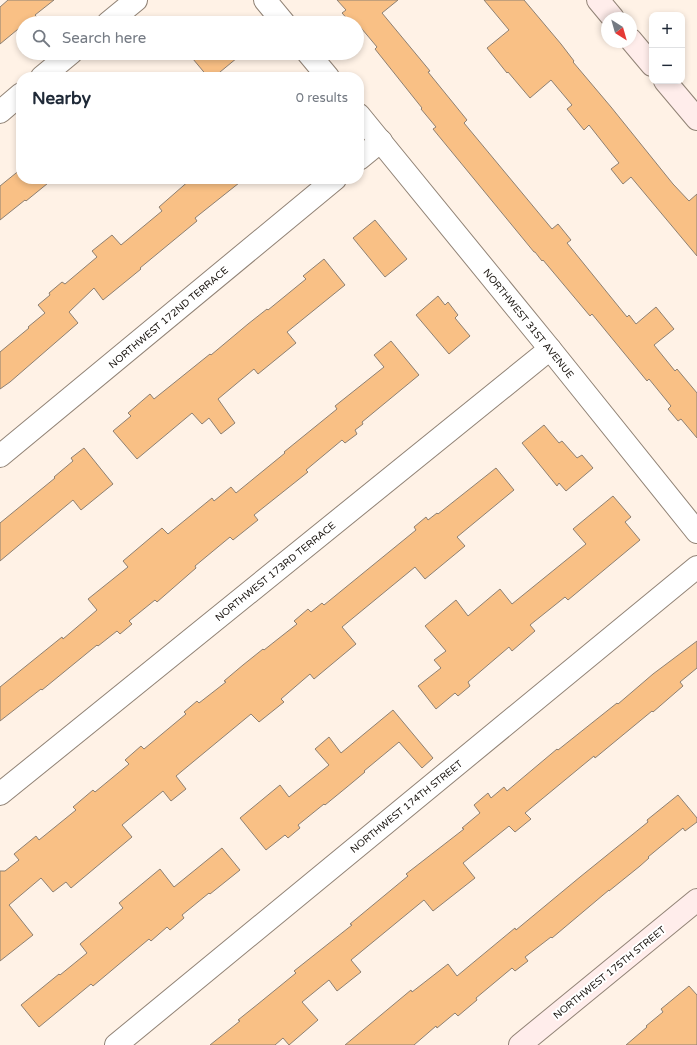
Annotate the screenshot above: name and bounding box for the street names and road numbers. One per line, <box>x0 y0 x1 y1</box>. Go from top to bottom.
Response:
street label: NORTHWEST 172ND TERRACE <box>106 264 231 371</box>
street label: NORTHWEST 31ST AVENUE <box>480 267 576 381</box>
street label: NORTHWEST 173RD TERRACE <box>213 520 338 624</box>
street label: NORTHWEST 174TH STREET <box>348 758 465 856</box>
street label: NORTHWEST 175TH STREET <box>551 924 668 1022</box>

